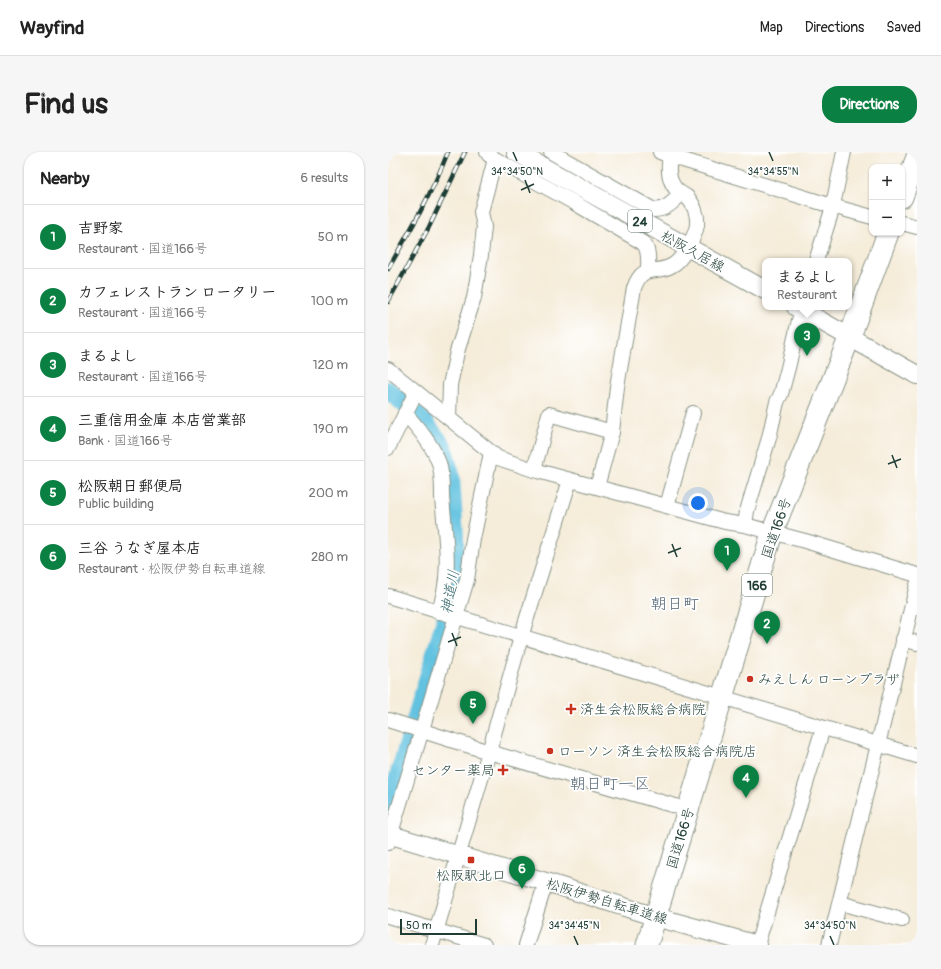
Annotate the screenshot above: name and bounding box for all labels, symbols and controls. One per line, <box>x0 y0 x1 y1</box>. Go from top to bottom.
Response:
text: Wayfind <box>20 16 84 40</box>
text: Map <box>760 19 783 36</box>
text: Directions <box>805 19 864 36</box>
text: Saved <box>886 19 921 36</box>
button: Directions <box>822 86 917 123</box>
text: Find us <box>24 87 108 122</box>
map controls <box>869 164 905 236</box>
button: + <box>869 164 905 200</box>
text: 34°34'50"N <box>491 166 543 178</box>
text: 34°34'55"N <box>748 166 799 178</box>
text: Nearby <box>40 168 89 189</box>
text: 6 results <box>301 170 348 186</box>
button: − <box>869 200 905 236</box>
road number: 24 <box>628 210 652 232</box>
text: 吉野家 <box>78 219 123 238</box>
street label: 松阪久居線 <box>658 227 727 276</box>
text: 1 <box>50 229 56 245</box>
text: 50 m <box>318 229 348 245</box>
text: Restaurant · 国道166号 <box>78 241 207 257</box>
popup <box>762 258 852 310</box>
text: まるよし <box>777 268 837 287</box>
text: カフェレストラン ロータリー <box>78 283 276 302</box>
text: Restaurant <box>777 287 837 303</box>
text: 2 <box>49 293 57 309</box>
text: 100 m <box>311 293 348 309</box>
text: Restaurant · 国道166号 <box>78 305 207 321</box>
pin: 3 <box>794 323 820 356</box>
text: まるよし <box>78 347 138 366</box>
text: 3 <box>49 357 57 373</box>
text: 120 m <box>312 357 348 373</box>
text: Restaurant · 国道166号 <box>78 369 207 385</box>
text: 三重信用金庫 本店営業部 <box>78 411 246 430</box>
text: 4 <box>49 421 57 437</box>
text: 190 m <box>313 421 348 437</box>
text: Bank · 国道166号 <box>78 433 173 449</box>
text: 松阪朝日郵便局 <box>78 477 183 496</box>
text: 5 <box>49 485 57 501</box>
text: 200 m <box>309 485 348 501</box>
your location <box>688 493 708 513</box>
street label: 国道166号 <box>758 495 795 561</box>
text: Public building <box>78 496 154 512</box>
pin: 1 <box>714 538 740 571</box>
text: 三谷 うなぎ屋本店 <box>78 539 201 558</box>
text: 6 <box>49 549 57 565</box>
text: 280 m <box>311 549 348 565</box>
text: Restaurant · 松阪伊勢自転車道線 <box>78 561 265 577</box>
water label: 神道川 <box>437 568 464 616</box>
road number: 166 <box>742 574 772 596</box>
district label: 朝日町 <box>651 594 699 614</box>
pin: 2 <box>754 611 780 644</box>
place label: みえしん ローンプラザ <box>758 671 900 688</box>
marker: みえしん ローンプラザ <box>745 674 755 684</box>
pin: 5 <box>460 691 486 724</box>
place label: 済生会松阪総合病院 <box>580 701 706 718</box>
marker: 済生会松阪総合病院 <box>565 703 577 715</box>
place label: ローソン 済生会松阪総合病院店 <box>558 743 757 760</box>
marker: ローソン 済生会松阪総合病院店 <box>545 746 555 756</box>
place label: センター薬局 <box>412 762 495 779</box>
marker: センター薬局 <box>498 765 508 775</box>
pin: 4 <box>733 765 759 798</box>
district label: 朝日町一区 <box>570 774 650 794</box>
street label: 国道166号 <box>663 805 698 871</box>
marker: 松阪駅北口 <box>466 855 476 865</box>
pin: 6 <box>509 856 535 889</box>
place label: 松阪駅北口 <box>436 867 506 884</box>
street label: 松阪伊勢自転車道線 <box>544 875 670 928</box>
scale bar <box>400 917 477 936</box>
text: 50 m <box>406 919 432 932</box>
text: 34°34'45"N <box>548 920 600 932</box>
text: 34°34'50"N <box>804 920 856 932</box>

